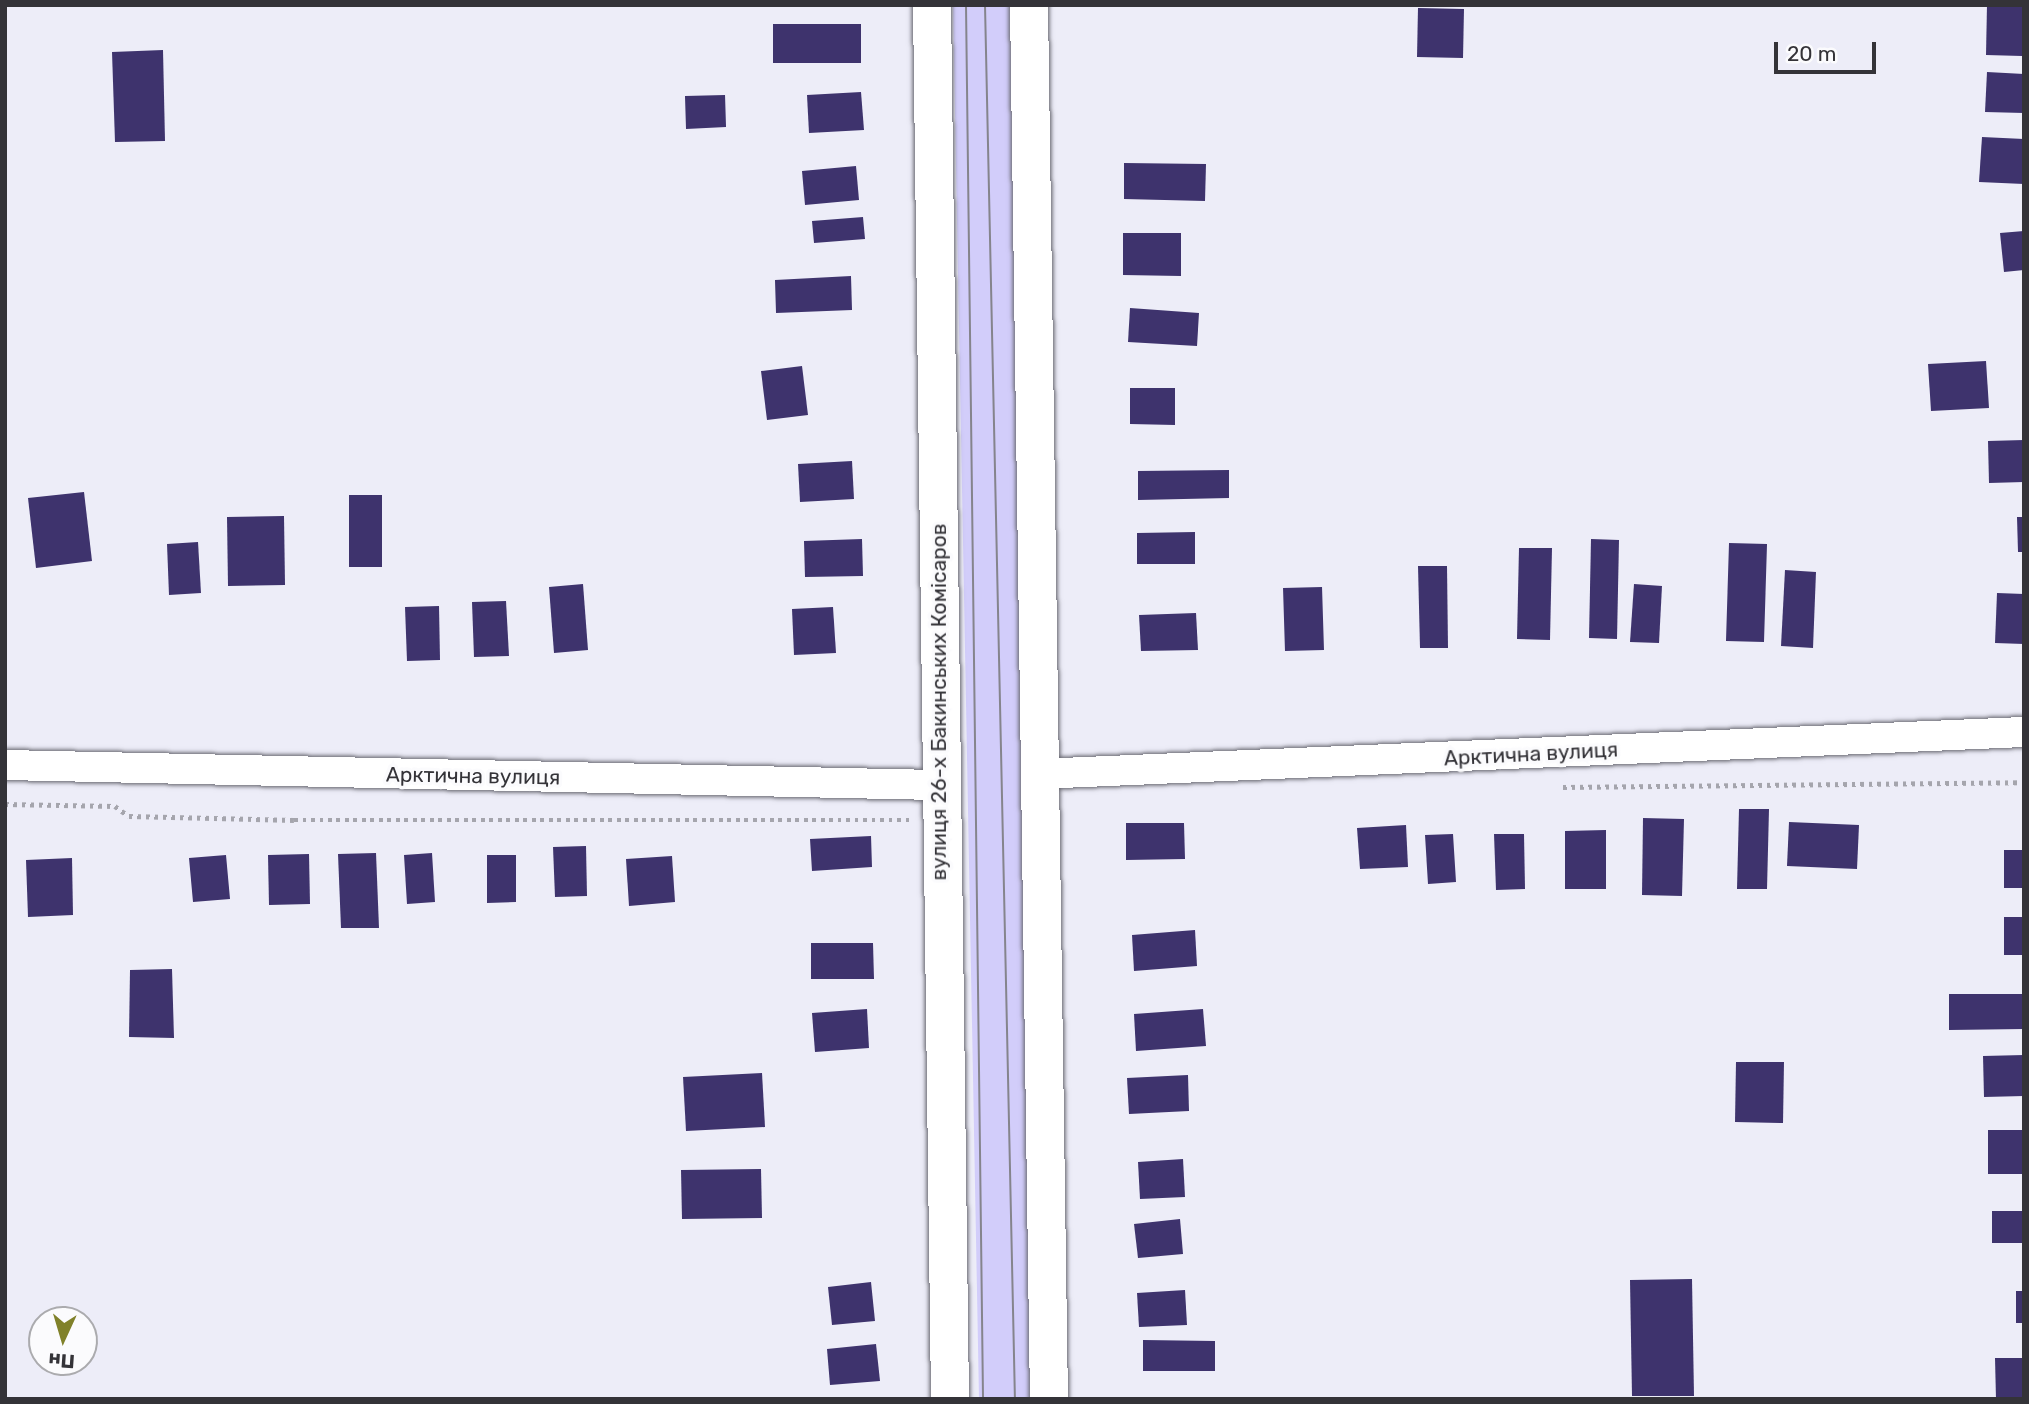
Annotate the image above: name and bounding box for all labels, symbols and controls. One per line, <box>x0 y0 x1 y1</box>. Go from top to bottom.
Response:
scale bar <box>1777 28 1878 72</box>
text: 20 m <box>1787 41 1836 66</box>
street label: вулиця 26-х Бакинських Комісаров <box>926 523 952 881</box>
street label: Арктична вулиця <box>1443 737 1619 771</box>
street label: Арктична вулиця <box>386 762 560 790</box>
north arrow <box>28 1306 98 1376</box>
text: Пн <box>48 1348 76 1373</box>

